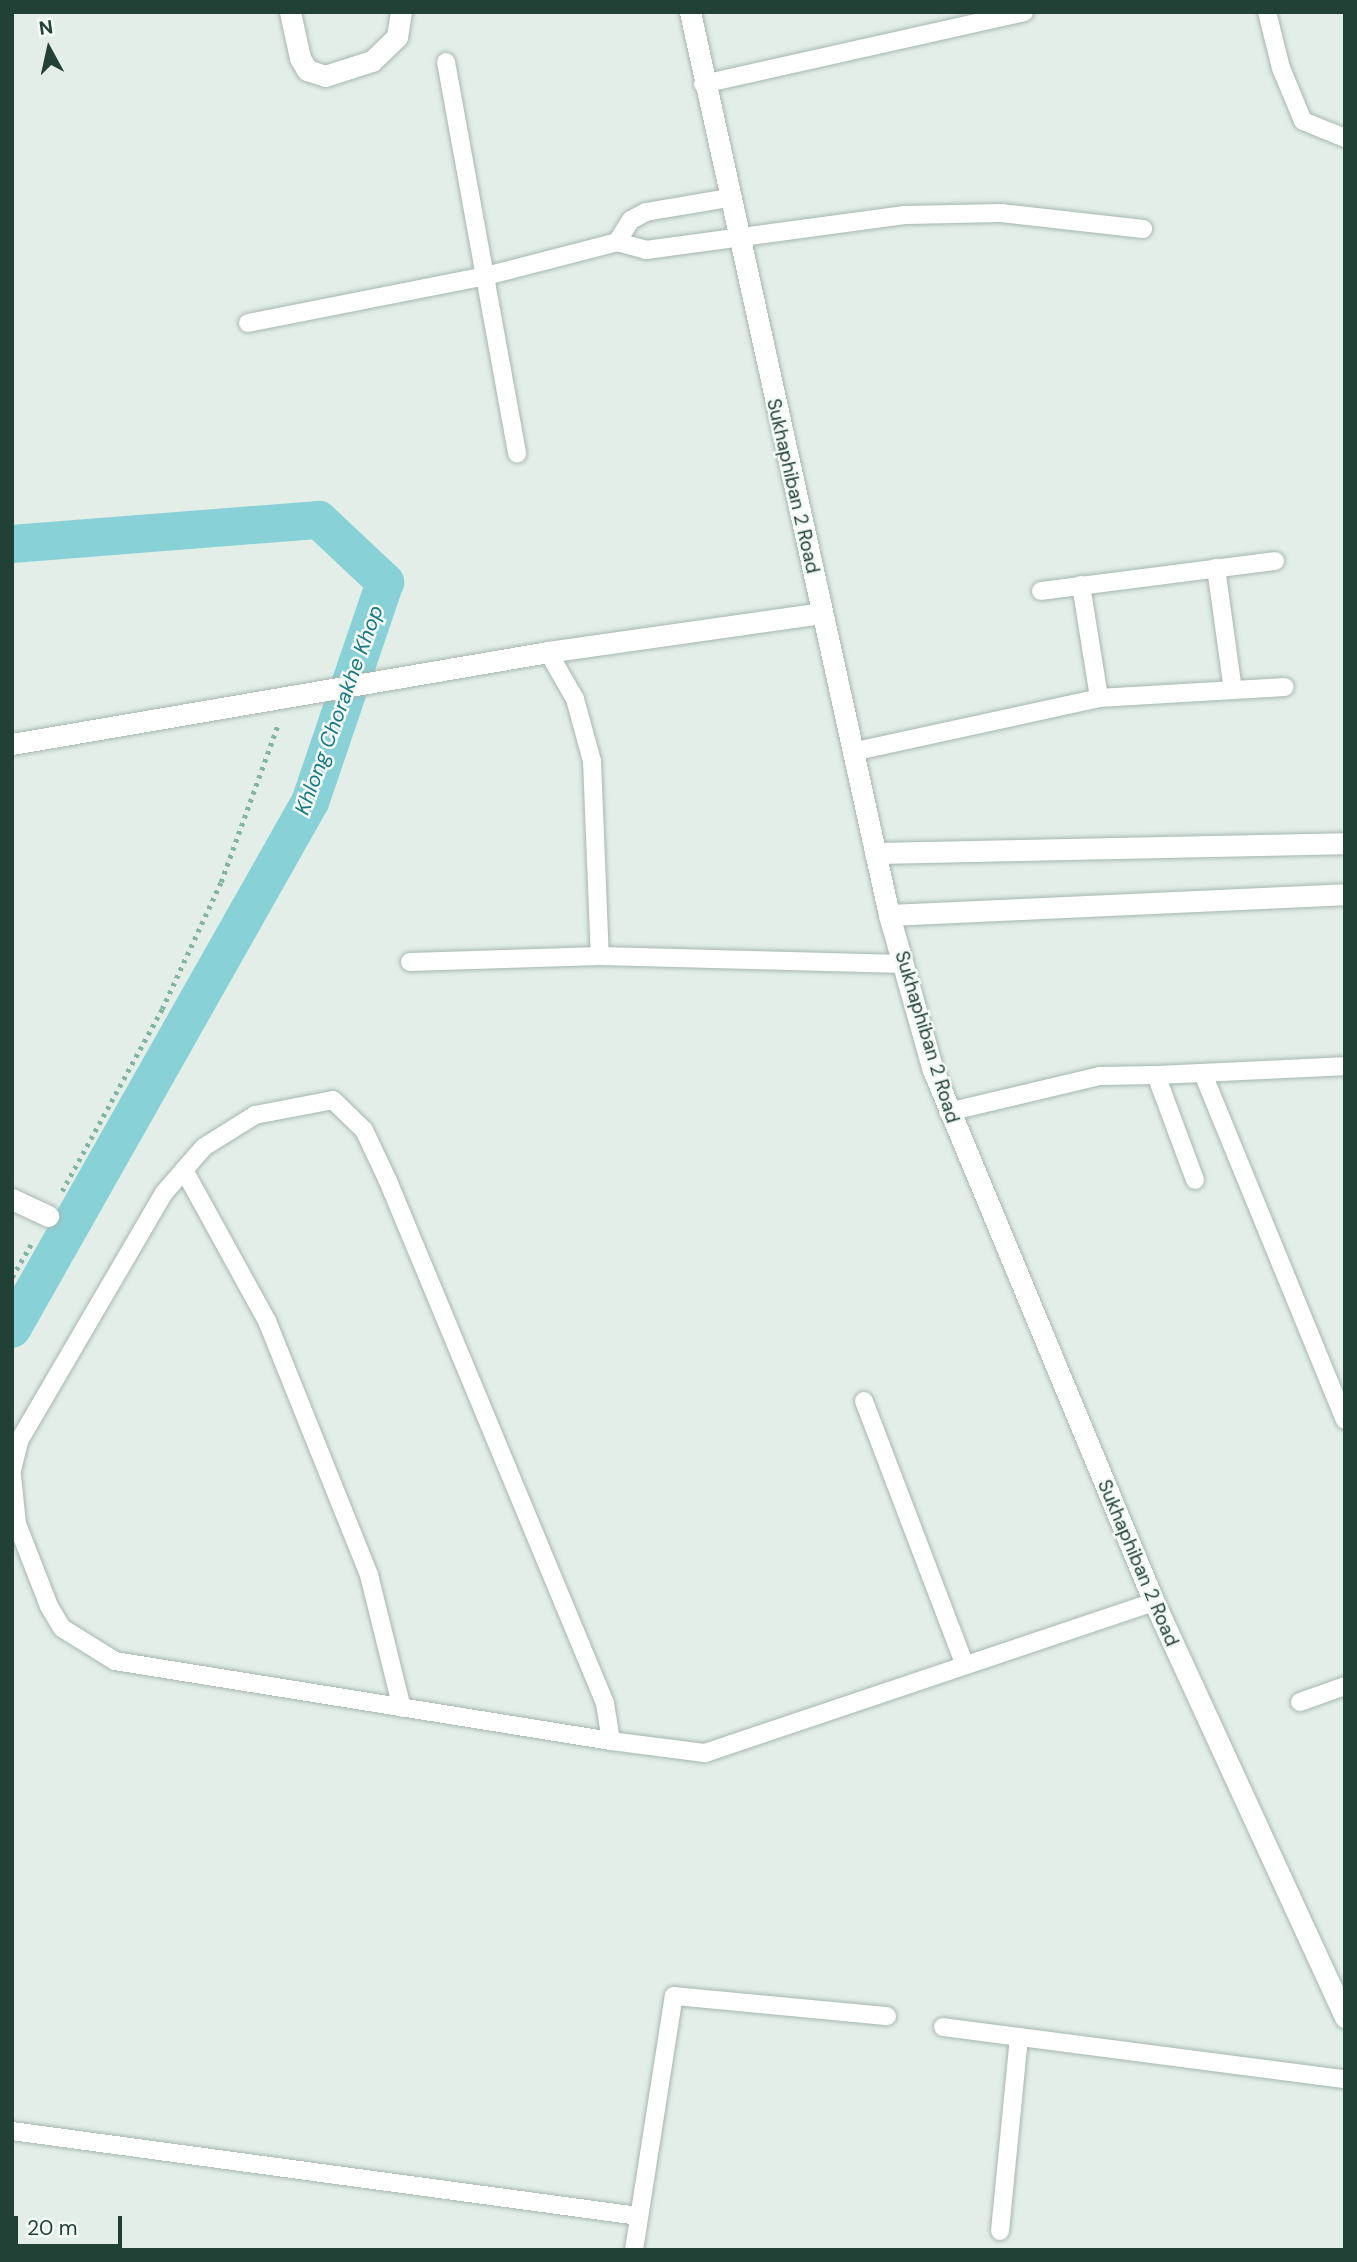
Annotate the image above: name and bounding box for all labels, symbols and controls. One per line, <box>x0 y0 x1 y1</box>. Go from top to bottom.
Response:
north arrow <box>14 14 84 84</box>
text: N <box>37 14 55 41</box>
street label: Sukhaphiban 2 Road <box>762 396 824 576</box>
water label: Khlong Chorakhe Khop <box>289 602 389 818</box>
street label: Sukhaphiban 2 Road <box>890 948 964 1126</box>
street label: Sukhaphiban 2 Road <box>1093 1476 1183 1650</box>
scale bar <box>18 2202 126 2246</box>
text: 20 m <box>27 2214 78 2242</box>

